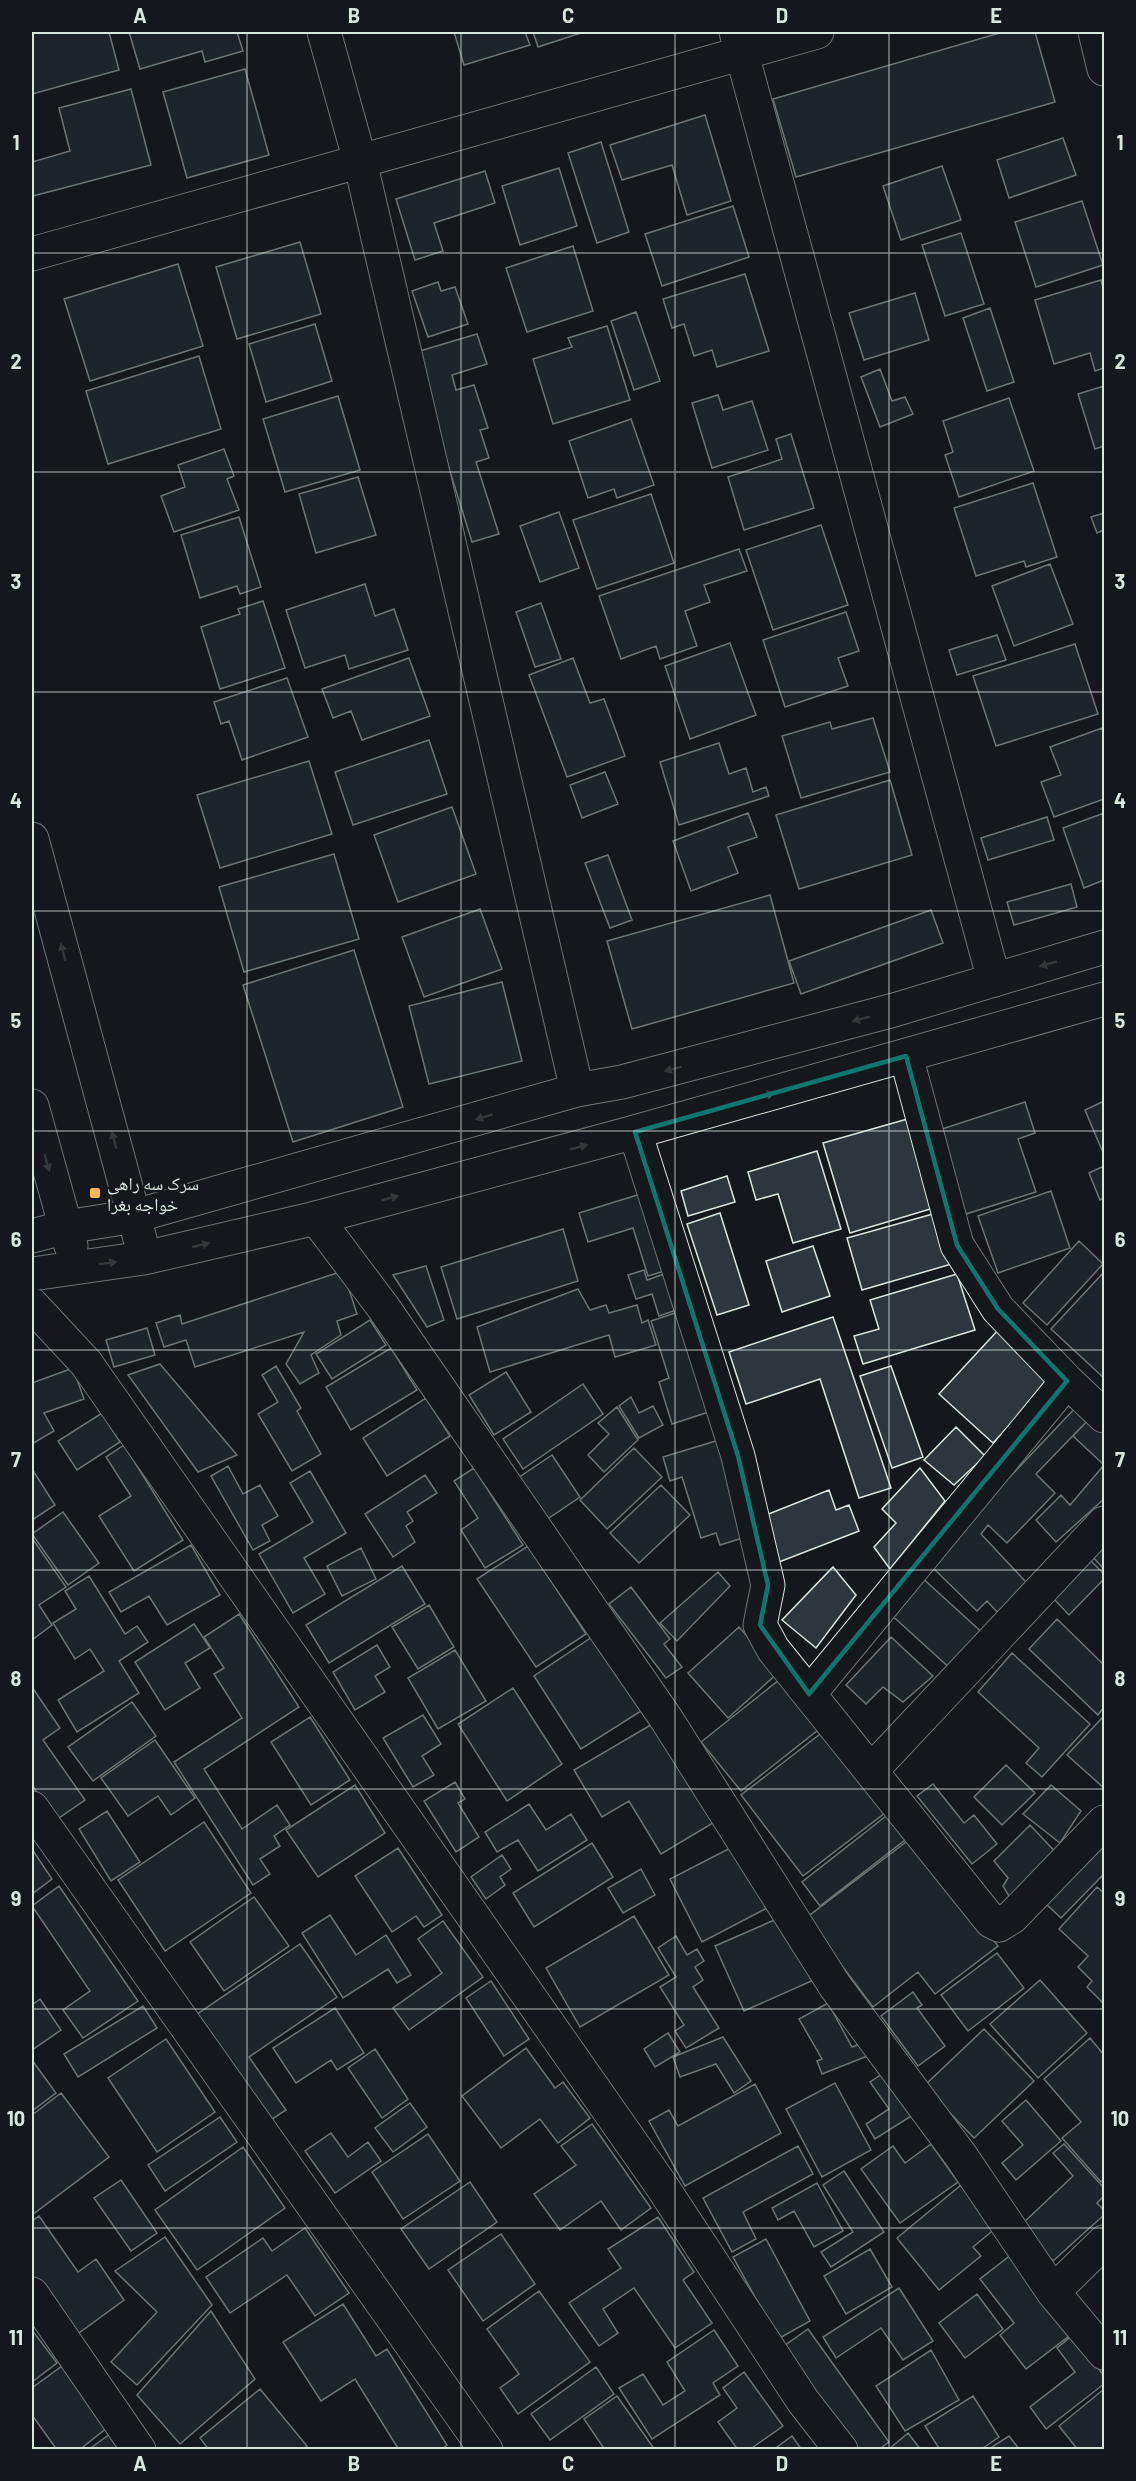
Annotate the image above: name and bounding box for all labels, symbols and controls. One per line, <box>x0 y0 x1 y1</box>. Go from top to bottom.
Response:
text: A <box>133 3 147 27</box>
text: B <box>348 3 360 27</box>
text: C <box>562 3 574 27</box>
text: D <box>776 3 788 27</box>
text: E <box>990 3 1002 27</box>
text: 1 <box>12 130 20 154</box>
text: 1 <box>1116 130 1124 154</box>
text: 2 <box>10 349 22 373</box>
text: 2 <box>1114 349 1126 373</box>
text: 3 <box>11 569 21 593</box>
text: 3 <box>1115 569 1125 593</box>
text: 4 <box>10 788 22 812</box>
text: 4 <box>1114 788 1126 812</box>
one-way arrow <box>57 943 67 962</box>
one-way arrow <box>1039 960 1057 969</box>
text: 5 <box>11 1008 22 1032</box>
text: 5 <box>1115 1008 1126 1032</box>
one-way arrow <box>852 1015 870 1024</box>
one-way arrow <box>664 1065 682 1074</box>
one-way arrow <box>758 1090 776 1099</box>
one-way arrow <box>475 1113 493 1122</box>
one-way arrow <box>109 1131 118 1149</box>
one-way arrow <box>570 1142 588 1151</box>
one-way arrow <box>43 1154 53 1172</box>
place label: سرک سه راهی خواجه بغرا <box>107 1172 199 1216</box>
marker: سرک سه راهی خواجه بغرا <box>88 1186 102 1200</box>
one-way arrow <box>381 1193 399 1202</box>
text: 6 <box>11 1227 22 1251</box>
text: 6 <box>1115 1227 1126 1251</box>
one-way arrow <box>192 1239 210 1249</box>
one-way arrow <box>99 1258 118 1267</box>
text: 7 <box>11 1447 21 1471</box>
text: 7 <box>1115 1447 1125 1471</box>
text: 8 <box>11 1666 22 1690</box>
text: 8 <box>1115 1666 1126 1690</box>
text: 9 <box>11 1886 21 1910</box>
text: 9 <box>1115 1886 1125 1910</box>
text: 10 <box>7 2106 25 2130</box>
text: 10 <box>1111 2106 1129 2130</box>
text: 11 <box>9 2325 23 2349</box>
text: 11 <box>1113 2325 1127 2349</box>
text: A <box>133 2451 147 2475</box>
text: B <box>348 2451 360 2475</box>
text: C <box>562 2451 574 2475</box>
text: D <box>776 2451 788 2475</box>
text: E <box>990 2451 1002 2475</box>

